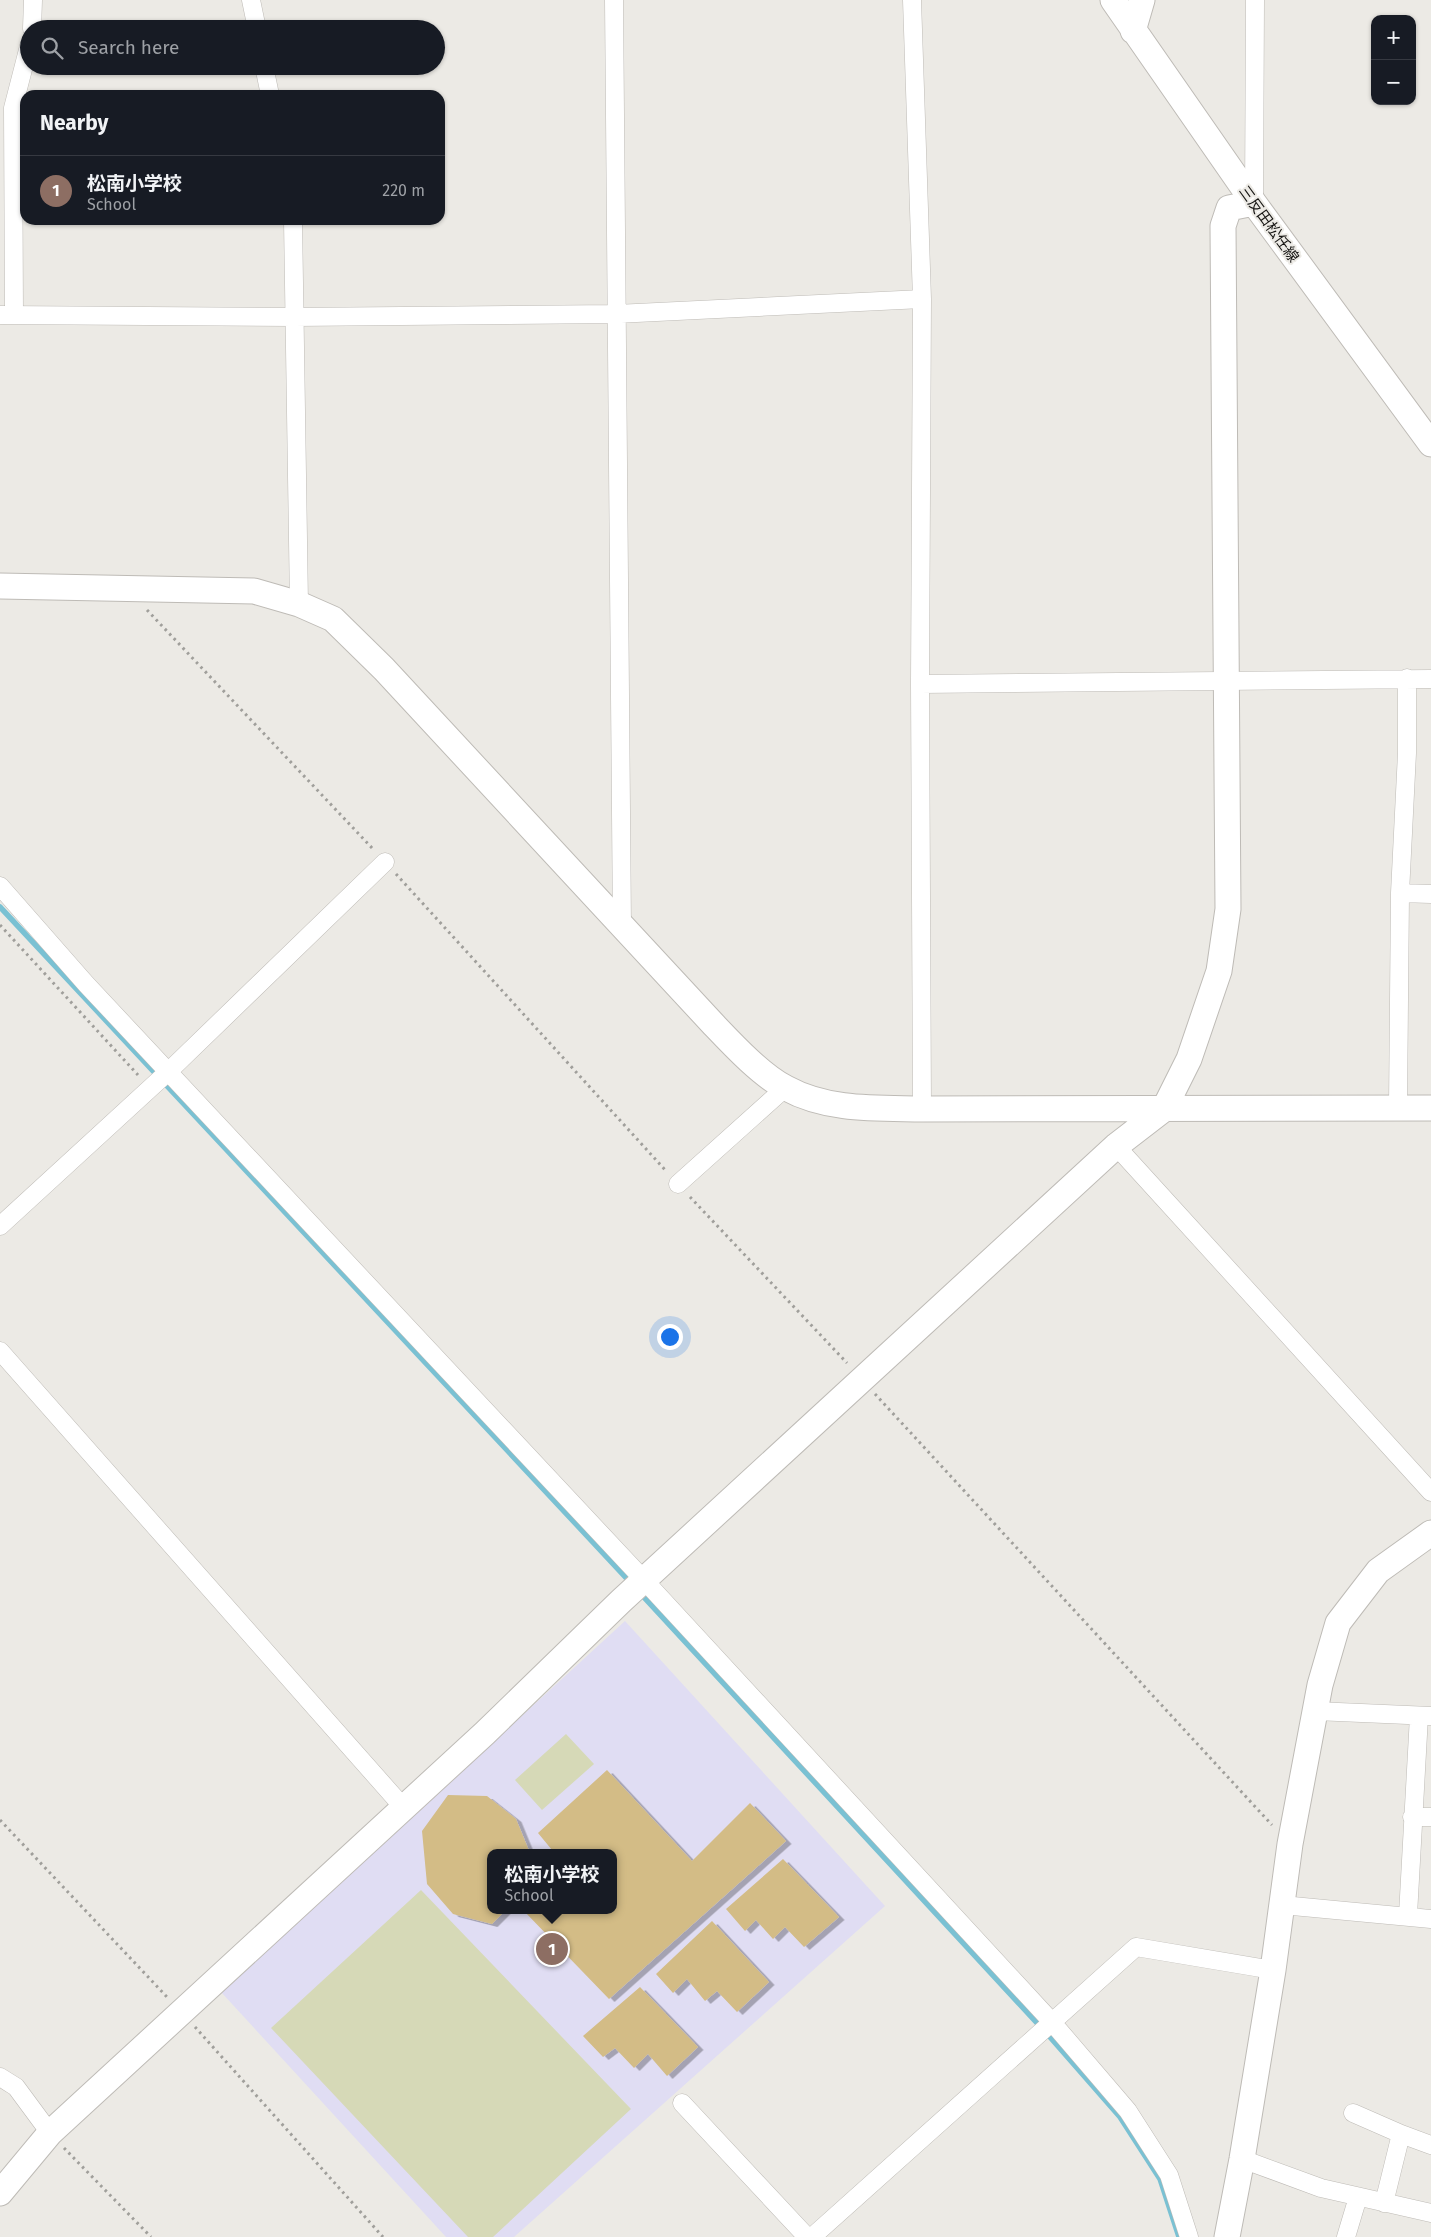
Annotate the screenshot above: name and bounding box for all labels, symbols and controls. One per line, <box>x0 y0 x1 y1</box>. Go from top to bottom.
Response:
map controls <box>1371 15 1416 105</box>
button: + <box>1371 15 1416 60</box>
search box <box>20 20 445 75</box>
icon: search <box>38 34 66 62</box>
text: Search here <box>78 36 179 59</box>
button: − <box>1371 60 1416 105</box>
text: Nearby <box>40 110 108 136</box>
text: 松南小学校 <box>87 172 182 195</box>
text: 1 <box>52 181 60 200</box>
text: 220 m <box>382 181 425 200</box>
street label: 三反田松任線 <box>1235 182 1303 266</box>
text: School <box>87 195 136 214</box>
your location <box>657 1324 683 1350</box>
popup <box>487 1849 617 1914</box>
text: 松南小学校 <box>504 1863 600 1886</box>
text: School <box>504 1886 554 1905</box>
pin: 1 <box>536 1930 568 1968</box>

